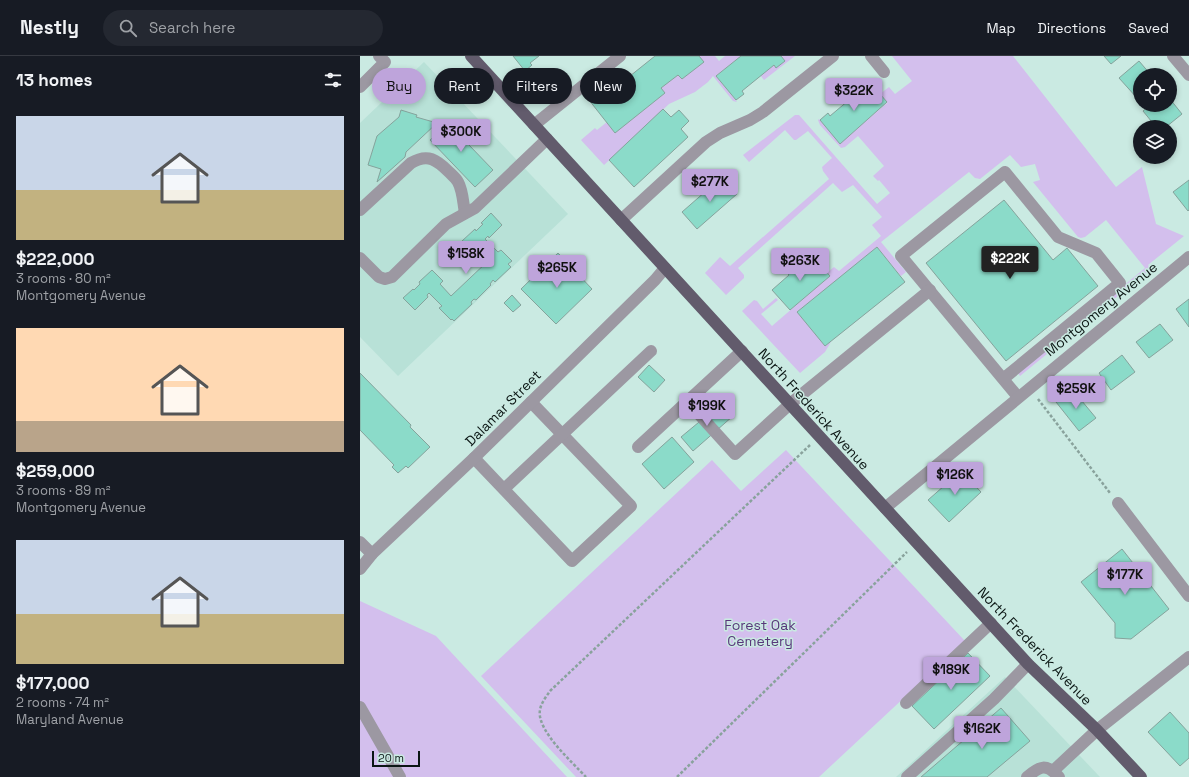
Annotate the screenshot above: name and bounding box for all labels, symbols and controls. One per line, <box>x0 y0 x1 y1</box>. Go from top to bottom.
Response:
search box <box>103 10 383 46</box>
text: Nestly <box>20 15 79 40</box>
icon: search <box>117 17 139 39</box>
text: Search here <box>149 18 235 37</box>
text: Map <box>986 19 1016 37</box>
text: Directions <box>1038 19 1106 37</box>
text: Saved <box>1128 19 1169 37</box>
chip: Buy <box>372 68 426 104</box>
chip: Rent <box>434 68 494 104</box>
chip: Filters <box>502 68 572 104</box>
chip: New <box>580 68 636 104</box>
map controls <box>1133 68 1177 164</box>
button: locate <box>1133 68 1177 112</box>
text: 13 homes <box>16 69 92 91</box>
icon: filters <box>322 69 344 91</box>
pin: $322K <box>826 78 882 112</box>
text: $322K <box>834 82 874 99</box>
pin: $300K <box>433 119 489 153</box>
button: layers <box>1133 120 1177 164</box>
text: $300K <box>441 123 481 140</box>
icon: home <box>144 142 216 214</box>
pin: $277K <box>682 169 738 203</box>
text: $277K <box>691 173 729 190</box>
pin: $158K <box>438 241 494 275</box>
text: $158K <box>447 245 485 262</box>
pin: $222K <box>982 246 1038 280</box>
text: $222,000 <box>16 248 94 270</box>
pin: $263K <box>772 248 828 282</box>
text: $222K <box>990 250 1030 267</box>
text: $263K <box>780 252 820 269</box>
pin: $265K <box>529 255 585 289</box>
street label: Montgomery Avenue <box>1041 258 1161 360</box>
text: $265K <box>537 259 577 276</box>
text: 3 rooms · 80 m² <box>16 270 111 287</box>
text: Montgomery Avenue <box>16 287 146 304</box>
street label: North Frederick Avenue <box>755 344 873 474</box>
icon: home <box>144 354 216 426</box>
street label: Dalamar Street <box>461 366 545 450</box>
pin: $259K <box>1048 376 1104 410</box>
text: $259K <box>1056 380 1096 397</box>
pin: $199K <box>679 393 735 427</box>
text: $199K <box>688 397 726 414</box>
text: $259,000 <box>16 460 95 482</box>
pin: $126K <box>927 462 983 496</box>
text: $126K <box>936 466 974 483</box>
text: 3 rooms · 89 m² <box>16 482 110 499</box>
text: Montgomery Avenue <box>16 499 146 516</box>
pin: $177K <box>1097 562 1153 596</box>
icon: home <box>144 566 216 638</box>
text: $177K <box>1107 566 1143 583</box>
street label: North Frederick Avenue <box>974 583 1096 709</box>
park label: Forest Oak Cemetery <box>724 616 796 650</box>
pin: $189K <box>923 657 979 691</box>
text: $189K <box>932 661 970 678</box>
text: $177,000 <box>16 672 90 694</box>
text: 2 rooms · 74 m² <box>16 694 109 711</box>
text: Maryland Avenue <box>16 711 124 728</box>
pin: $162K <box>954 716 1010 750</box>
text: $162K <box>963 720 1001 737</box>
scale bar <box>372 749 420 768</box>
text: 20 m <box>378 751 404 765</box>

